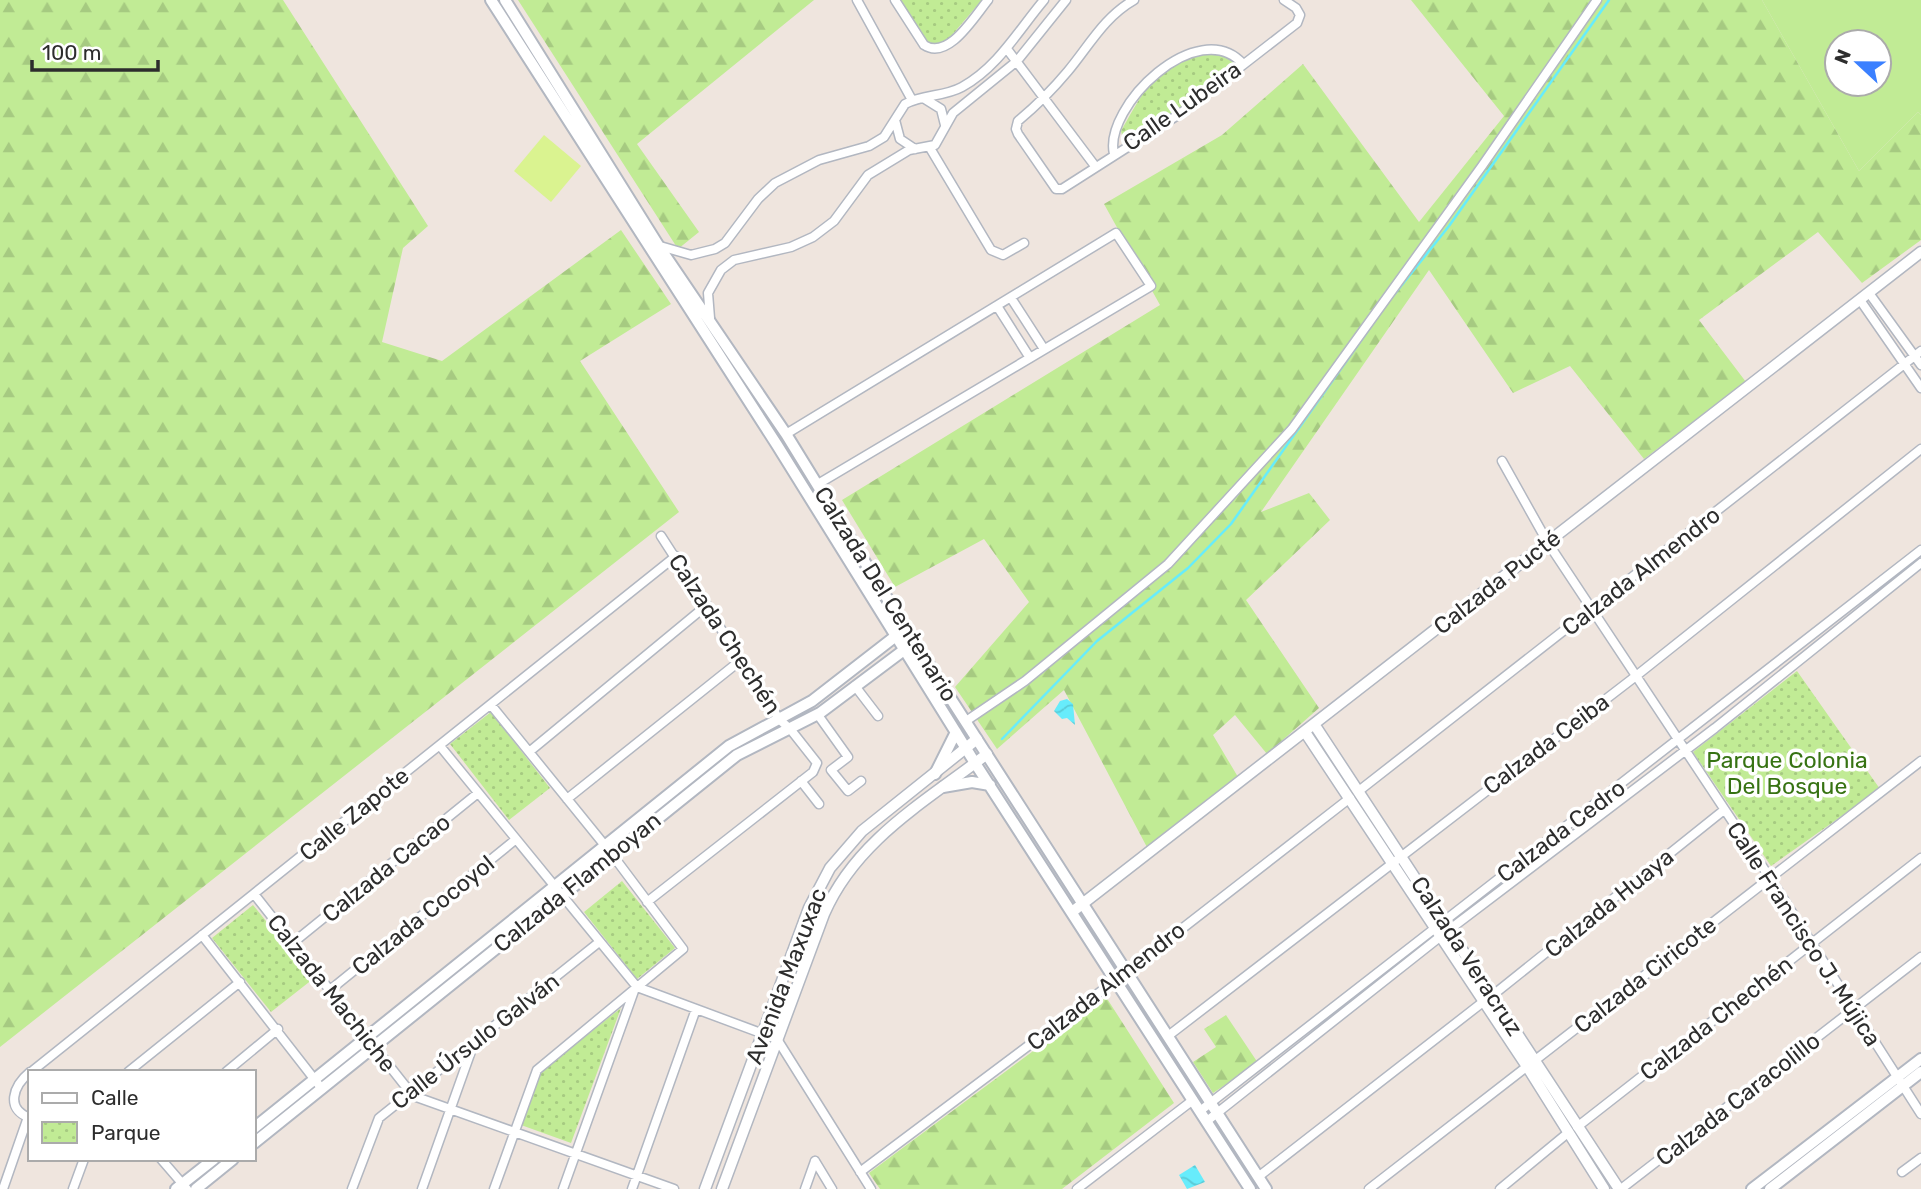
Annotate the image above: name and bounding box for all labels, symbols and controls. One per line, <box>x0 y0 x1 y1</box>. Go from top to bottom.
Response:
scale bar <box>32 28 158 72</box>
north arrow <box>1823 28 1893 98</box>
text: 100 m <box>42 40 101 65</box>
text: N <box>1829 46 1856 67</box>
street label: Calle Lubeira <box>1118 55 1246 157</box>
street label: Calzada Del Centenario <box>808 481 964 707</box>
street label: Calzada Almendro <box>1556 501 1726 641</box>
street label: Calzada Pucté <box>1428 524 1566 640</box>
street label: Calzada Chechén <box>663 548 787 720</box>
street label: Calzada Ceiba <box>1478 688 1614 800</box>
park label: Parque Colonia Del Bosque <box>1706 746 1868 800</box>
street label: Calle Zapote <box>294 761 414 867</box>
street label: Calzada Cedro <box>1491 774 1631 888</box>
street label: Calzada Flamboyan <box>488 806 666 958</box>
street label: Calzada Cacao <box>316 808 456 928</box>
street label: Calle Francisco J. Mújica <box>1721 816 1887 1052</box>
street label: Calzada Huaya <box>1539 843 1679 963</box>
street label: Calzada Cocoyol <box>346 849 500 981</box>
street label: Calzada Veracruz <box>1405 871 1529 1041</box>
street label: Avenida Maxuxac <box>740 884 832 1068</box>
street label: Calzada Machiche <box>262 908 402 1078</box>
street label: Calzada Ciricote <box>1568 911 1722 1039</box>
street label: Calzada Almendro <box>1021 916 1191 1056</box>
street label: Calzada Chechén <box>1634 950 1798 1086</box>
street label: Calle Úrsulo Galván <box>385 967 565 1115</box>
street label: Calzada Caracolillo <box>1650 1026 1826 1172</box>
legend <box>28 1070 256 1161</box>
text: Calle <box>91 1085 139 1110</box>
text: Parque <box>91 1120 161 1145</box>

